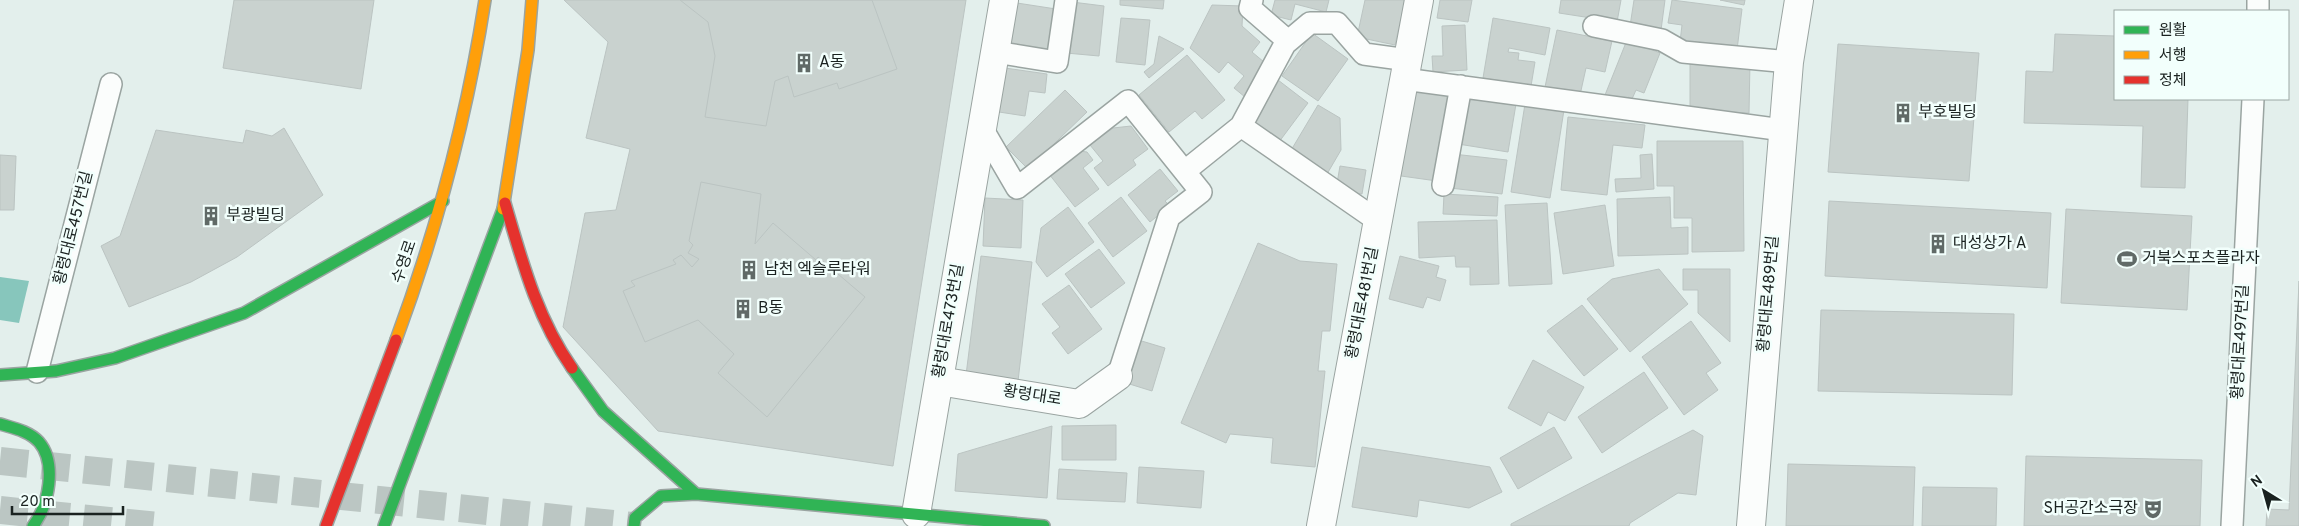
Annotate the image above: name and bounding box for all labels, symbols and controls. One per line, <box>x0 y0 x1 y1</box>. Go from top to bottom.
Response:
legend <box>2114 10 2289 100</box>
text: 원활 <box>2159 22 2187 41</box>
text: 서행 <box>2159 47 2187 66</box>
building icon: A동 <box>793 52 815 74</box>
place label: A동 <box>819 53 845 73</box>
text: 정체 <box>2159 72 2187 91</box>
building icon: 부호빌딩 <box>1892 102 1914 124</box>
place label: 부호빌딩 <box>1918 103 1977 123</box>
street label: 황령대로457번길 <box>50 169 98 287</box>
building icon: 부광빌딩 <box>200 205 222 227</box>
place label: 부광빌딩 <box>226 206 285 226</box>
building icon: 대성상가 A <box>1927 233 1949 255</box>
place label: 대성상가 A <box>1953 234 2027 254</box>
street label: 황령대로489번길 <box>1754 235 1784 353</box>
street label: 수영로 <box>388 238 422 286</box>
street label: 황령대로481번길 <box>1342 245 1384 361</box>
sports icon: 거북스포츠플라자 <box>2116 248 2138 270</box>
place label: 거북스포츠플라자 <box>2142 249 2260 269</box>
building icon: 남천 엑슬루타워 <box>738 259 760 281</box>
place label: 남천 엑슬루타워 <box>764 260 871 280</box>
street label: 황령대로473번길 <box>929 262 969 380</box>
street label: 황령대로497번길 <box>2228 284 2254 400</box>
building icon: B동 <box>732 298 754 320</box>
place label: B동 <box>758 299 783 319</box>
street label: 황령대로 <box>1001 382 1063 411</box>
north arrow <box>2239 466 2289 516</box>
text: N <box>2248 472 2266 492</box>
scale bar <box>12 484 124 516</box>
text: 20 m <box>20 493 55 512</box>
theatre icon: SH공간소극장 <box>2142 498 2164 520</box>
place label: SH공간소극장 <box>2044 499 2138 519</box>

